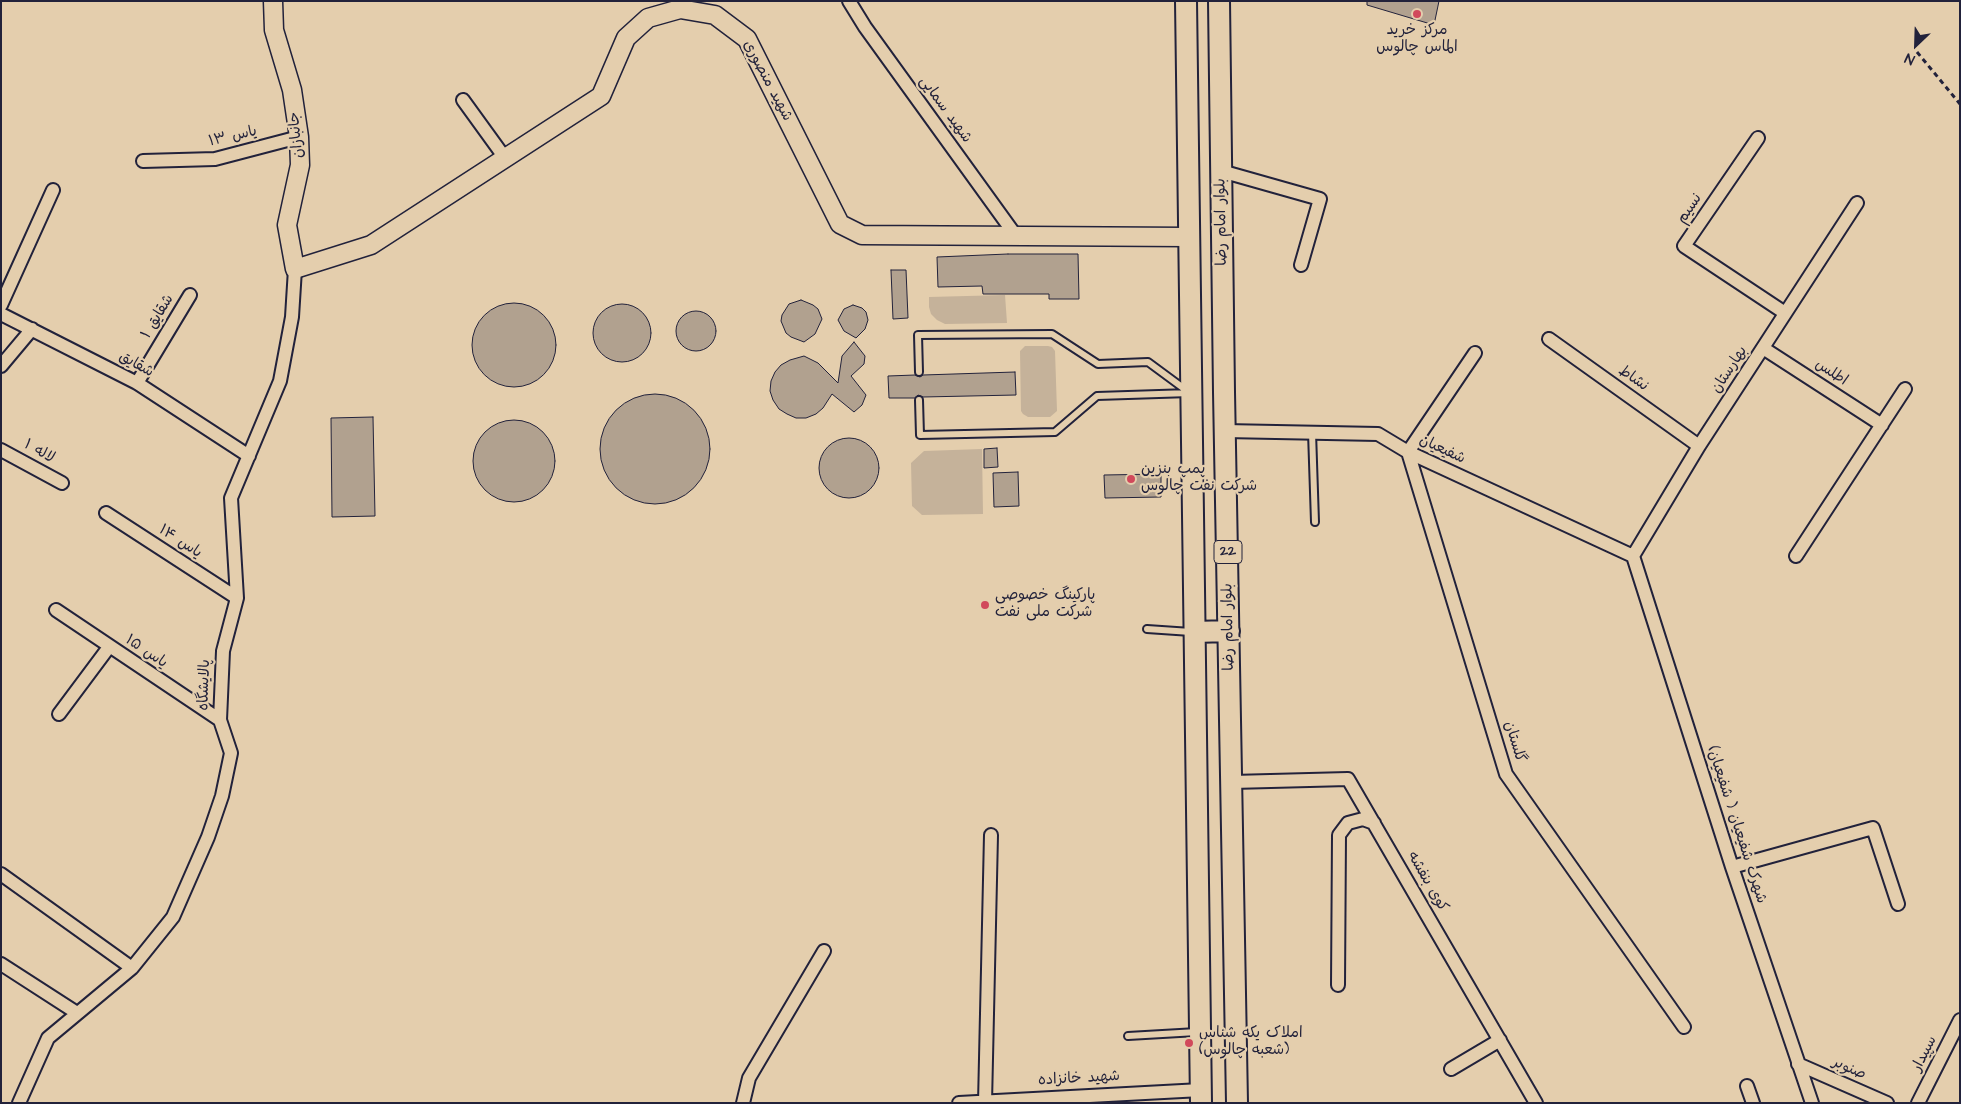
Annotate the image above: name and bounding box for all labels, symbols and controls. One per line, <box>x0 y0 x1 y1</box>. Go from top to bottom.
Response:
marker: مرکز خرید الماس چالوس <box>1411 8 1423 20</box>
north arrow <box>1891 20 1941 70</box>
place label: مرکز خرید الماس چالوس <box>1376 22 1458 57</box>
street label: شهید منصوری <box>738 38 796 124</box>
text: N <box>1902 48 1918 70</box>
street label: شهید سمایی <box>915 73 975 147</box>
street label: جانبازان <box>286 111 308 159</box>
street label: یاس ۱۳ <box>207 123 259 151</box>
street label: بلوار امام رضا <box>1212 178 1232 266</box>
street label: نسیم <box>1673 190 1707 228</box>
street label: شقایق ۱ <box>138 292 178 342</box>
street label: بهارستان <box>1708 343 1752 397</box>
street label: شقایق <box>115 348 157 382</box>
street label: اطلس <box>1811 356 1851 390</box>
street label: نشاط <box>1614 362 1652 396</box>
street label: شفیعیان <box>1416 432 1468 468</box>
street label: لاله ۱ <box>20 436 58 468</box>
place label: پمپ بنزین شرکت نفت چالوس <box>1141 461 1257 496</box>
marker: پمپ بنزین شرکت نفت چالوس <box>1125 473 1137 485</box>
street label: یاس ۱۴ <box>155 521 205 563</box>
road number: 22 <box>1214 540 1242 564</box>
street label: بلوار امام رضا <box>1219 583 1239 671</box>
place label: پارکینگ خصوصی شرکت ملی نفت <box>995 587 1095 622</box>
marker: پارکینگ خصوصی شرکت ملی نفت <box>979 599 991 611</box>
street label: یاس ۱۵ <box>121 631 171 673</box>
street label: پالایشگاه <box>195 659 215 711</box>
street label: گلستان <box>1499 719 1529 765</box>
street label: شهرک شفیعیان ( شفیعیان) <box>1702 744 1770 906</box>
street label: کوی بنفشه <box>1403 849 1451 915</box>
place label: املاک یکه شناس (شعبه چالوس) <box>1199 1025 1303 1060</box>
street label: سپیدار <box>1908 1033 1942 1075</box>
marker: املاک یکه شناس (شعبه چالوس) <box>1183 1037 1195 1049</box>
street label: صنوبر <box>1829 1054 1869 1084</box>
street label: شهید خانزاده <box>1038 1068 1120 1090</box>

